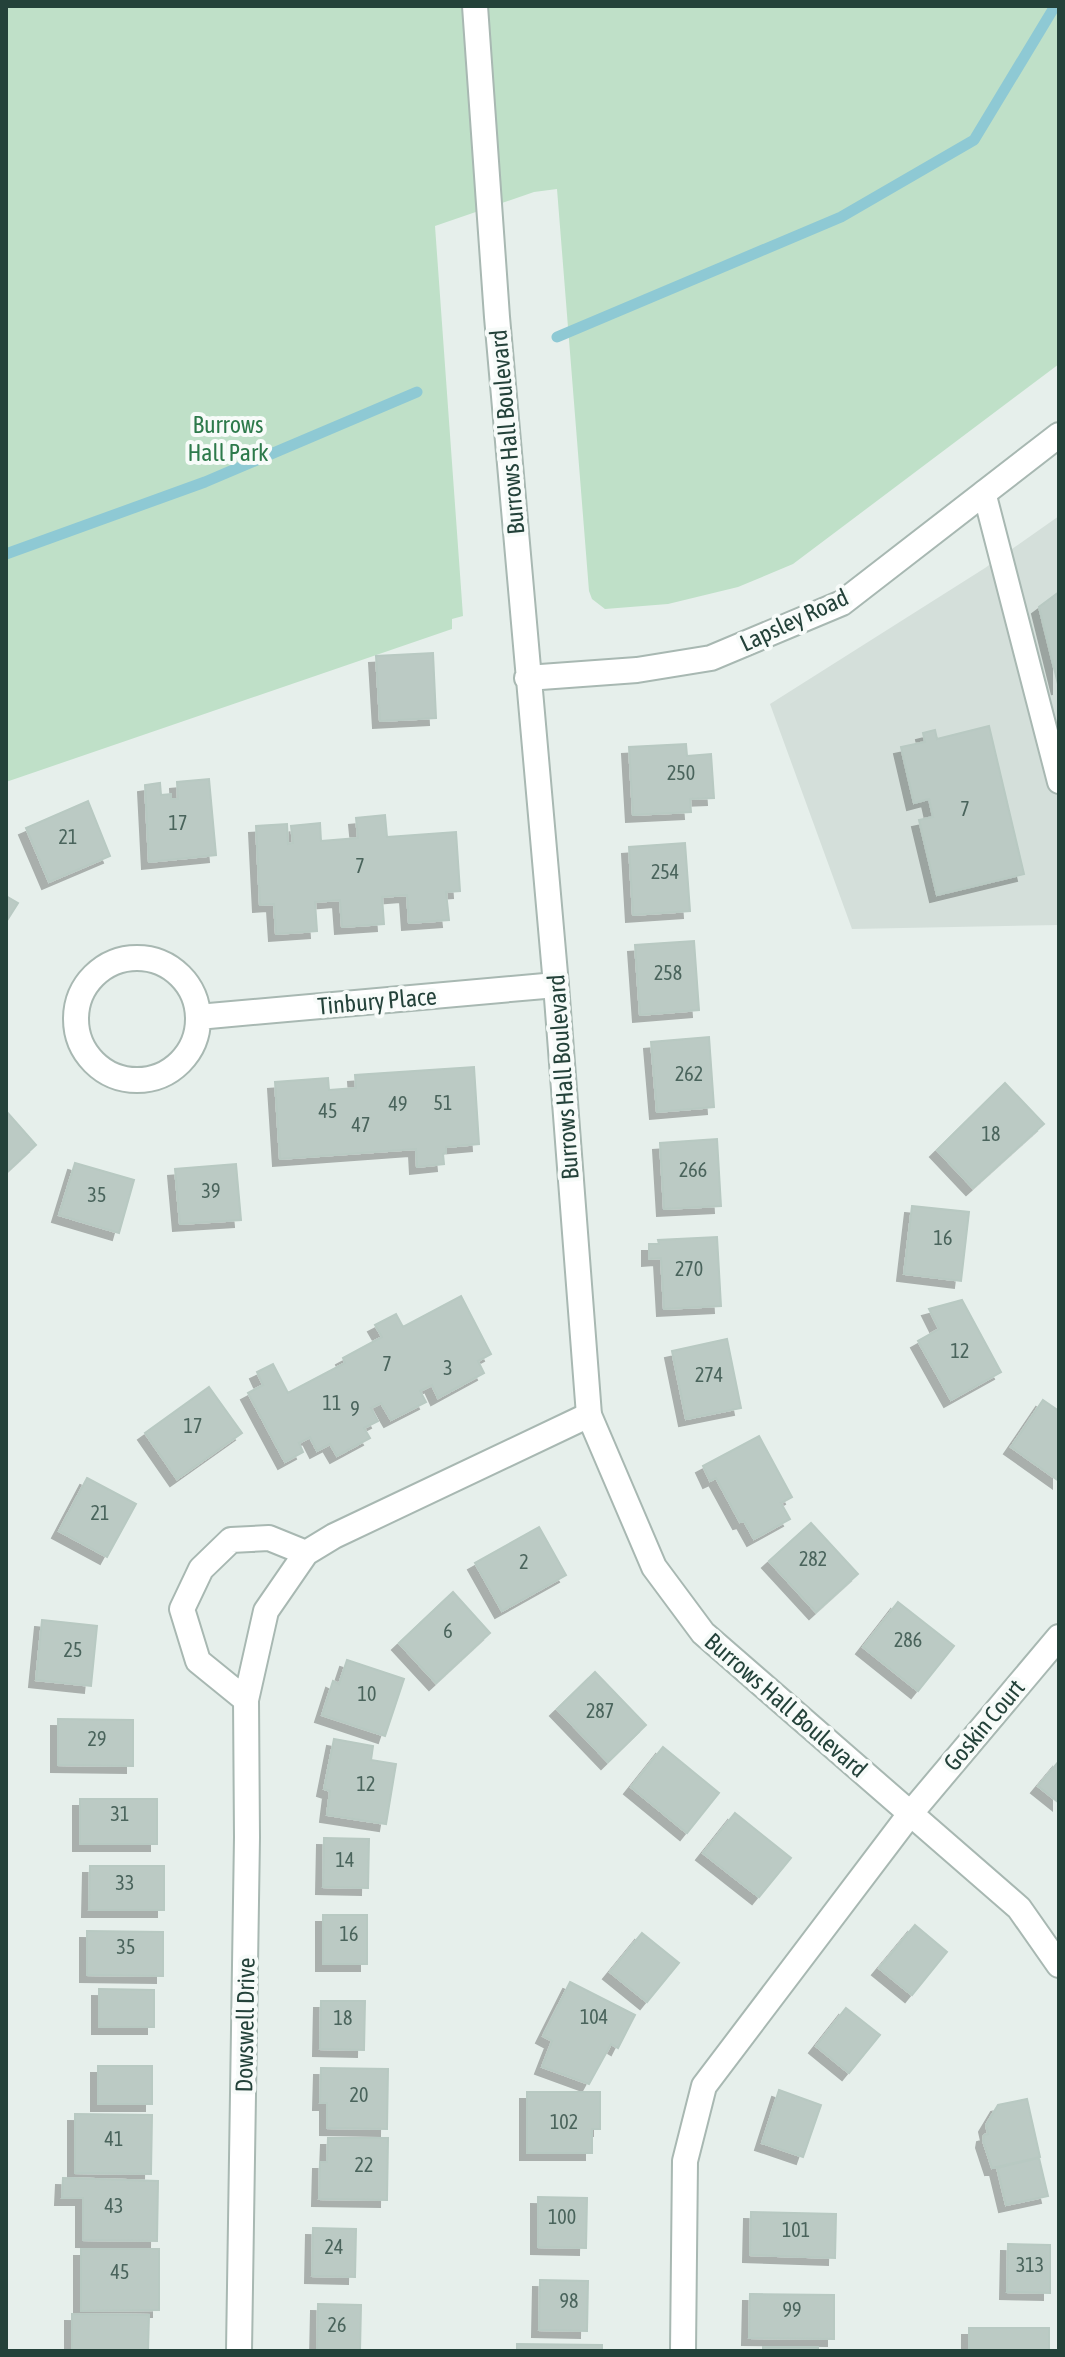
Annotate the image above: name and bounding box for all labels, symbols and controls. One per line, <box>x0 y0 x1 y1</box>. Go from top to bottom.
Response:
street label: Burrows Hall Boulevard <box>485 328 529 536</box>
park label: Burrows Hall Park <box>187 411 269 466</box>
street label: Lapsley Road <box>736 583 852 657</box>
house number: 250 <box>667 761 695 784</box>
house number: 7 <box>960 797 970 820</box>
house number: 17 <box>169 811 187 834</box>
house number: 21 <box>59 825 77 848</box>
house number: 7 <box>355 854 365 877</box>
house number: 254 <box>651 860 679 883</box>
house number: 258 <box>654 961 682 984</box>
street label: Burrows Hall Boulevard <box>542 973 584 1181</box>
street label: Tinbury Place <box>316 982 438 1020</box>
house number: 262 <box>675 1062 703 1085</box>
house number: 51 <box>434 1091 452 1114</box>
house number: 49 <box>389 1092 407 1115</box>
house number: 45 <box>319 1099 337 1122</box>
house number: 47 <box>352 1113 370 1136</box>
house number: 18 <box>982 1122 1000 1145</box>
house number: 266 <box>679 1158 707 1181</box>
house number: 39 <box>202 1179 220 1202</box>
house number: 35 <box>88 1183 106 1206</box>
house number: 16 <box>934 1226 952 1249</box>
house number: 270 <box>675 1257 703 1280</box>
house number: 12 <box>951 1339 969 1362</box>
house number: 7 <box>382 1352 392 1375</box>
house number: 3 <box>443 1356 453 1379</box>
house number: 274 <box>695 1363 723 1386</box>
house number: 11 <box>323 1391 341 1414</box>
house number: 9 <box>350 1397 360 1420</box>
house number: 17 <box>184 1414 202 1437</box>
house number: 21 <box>91 1501 109 1524</box>
house number: 282 <box>799 1547 827 1570</box>
house number: 2 <box>519 1550 529 1573</box>
house number: 6 <box>443 1619 453 1642</box>
street label: Burrows Hall Boulevard <box>700 1627 872 1783</box>
house number: 286 <box>894 1628 922 1651</box>
house number: 25 <box>64 1638 82 1661</box>
street label: Goskin Court <box>938 1674 1030 1776</box>
house number: 10 <box>358 1682 376 1705</box>
house number: 287 <box>586 1699 614 1722</box>
house number: 29 <box>88 1727 106 1750</box>
house number: 12 <box>357 1772 375 1795</box>
house number: 31 <box>111 1802 129 1825</box>
house number: 14 <box>336 1848 354 1871</box>
house number: 33 <box>116 1871 134 1894</box>
house number: 16 <box>340 1922 358 1945</box>
house number: 35 <box>117 1935 135 1958</box>
street label: Dowswell Drive <box>230 1957 260 2093</box>
house number: 104 <box>580 2005 608 2028</box>
house number: 18 <box>334 2006 352 2029</box>
house number: 20 <box>350 2083 368 2106</box>
house number: 102 <box>550 2110 578 2133</box>
house number: 41 <box>105 2127 123 2150</box>
house number: 22 <box>355 2153 373 2176</box>
house number: 43 <box>105 2194 123 2217</box>
house number: 100 <box>548 2205 576 2228</box>
house number: 101 <box>782 2218 810 2241</box>
house number: 24 <box>325 2235 343 2258</box>
house number: 313 <box>1016 2253 1044 2276</box>
house number: 45 <box>111 2260 129 2283</box>
house number: 98 <box>560 2289 578 2312</box>
house number: 99 <box>783 2298 801 2321</box>
house number: 26 <box>328 2313 346 2336</box>

